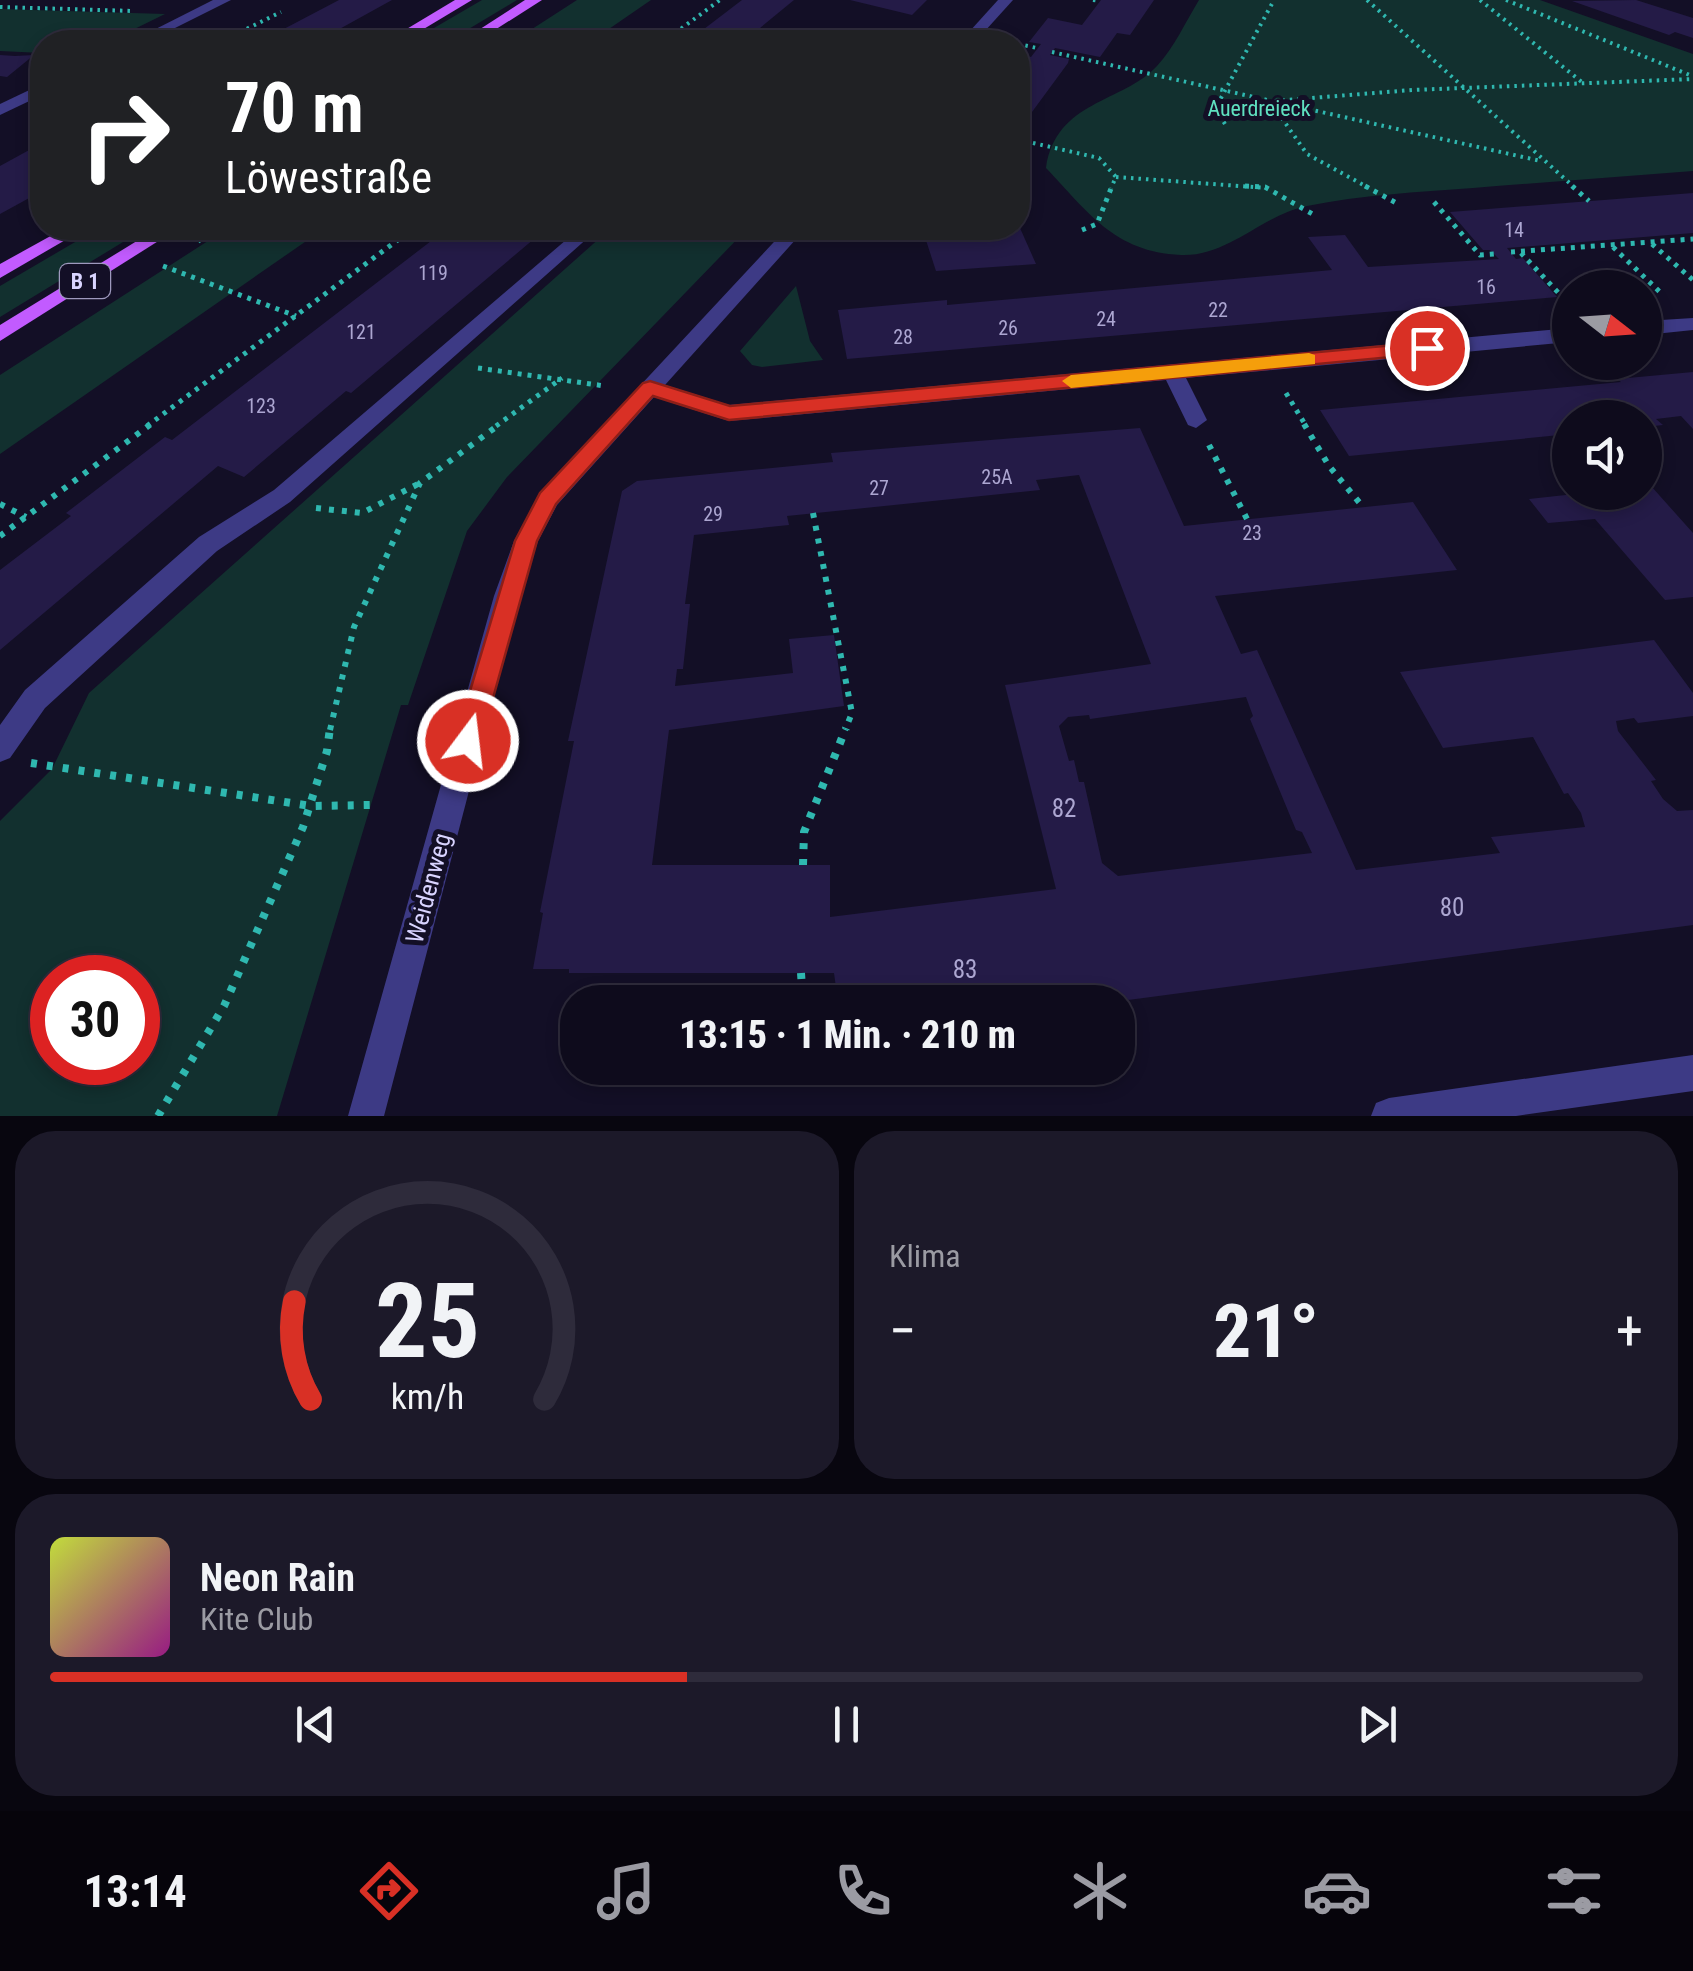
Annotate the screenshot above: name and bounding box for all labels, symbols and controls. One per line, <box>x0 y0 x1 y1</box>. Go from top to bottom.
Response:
text: 70 m <box>225 67 364 149</box>
icon: right <box>60 70 190 200</box>
park label: Auerdreieck <box>1207 96 1311 121</box>
text: Löwestraße <box>225 151 432 204</box>
house number: 14 <box>1504 218 1524 242</box>
house number: 119 <box>418 261 448 285</box>
road number: B 1 <box>60 264 110 298</box>
north arrow <box>1552 270 1662 380</box>
map controls <box>1552 270 1662 510</box>
house number: 16 <box>1476 275 1496 299</box>
house number: 22 <box>1208 298 1228 322</box>
pin <box>1385 306 1470 391</box>
house number: 24 <box>1096 307 1116 331</box>
house number: 26 <box>998 316 1018 340</box>
house number: 121 <box>346 320 376 344</box>
icon: arrive <box>1400 321 1455 376</box>
house number: 28 <box>893 325 913 349</box>
house number: 123 <box>246 394 276 418</box>
button: sound <box>1552 400 1662 510</box>
house number: 25A <box>981 465 1013 489</box>
house number: 27 <box>869 476 889 500</box>
house number: 29 <box>703 502 723 526</box>
house number: 23 <box>1242 521 1262 545</box>
position arrow <box>416 689 520 793</box>
house number: 82 <box>1052 794 1076 823</box>
street label: Weidenweg <box>400 830 457 946</box>
house number: 80 <box>1440 893 1464 922</box>
speed limit sign: 30 <box>30 955 160 1085</box>
house number: 83 <box>953 955 977 984</box>
text: 13:15 · 1 Min. · 210 m <box>679 1013 1016 1057</box>
text: Klima <box>889 1237 961 1275</box>
text: 25 <box>374 1261 480 1382</box>
text: 21° <box>1213 1287 1319 1375</box>
text: − <box>889 1299 917 1363</box>
text: + <box>1616 1299 1643 1363</box>
text: km/h <box>390 1376 464 1418</box>
text: Neon Rain <box>200 1556 355 1600</box>
text: Kite Club <box>200 1600 313 1638</box>
icon: previous <box>288 1697 343 1752</box>
icon: pause <box>819 1697 874 1752</box>
icon: next <box>1350 1697 1405 1752</box>
icon: directions <box>354 1856 424 1926</box>
icon: music <box>591 1856 661 1926</box>
icon: phone <box>828 1856 898 1926</box>
icon: climate <box>1065 1856 1135 1926</box>
icon: car <box>1302 1856 1372 1926</box>
icon: filters <box>1539 1856 1609 1926</box>
text: 13:14 <box>84 1865 187 1918</box>

